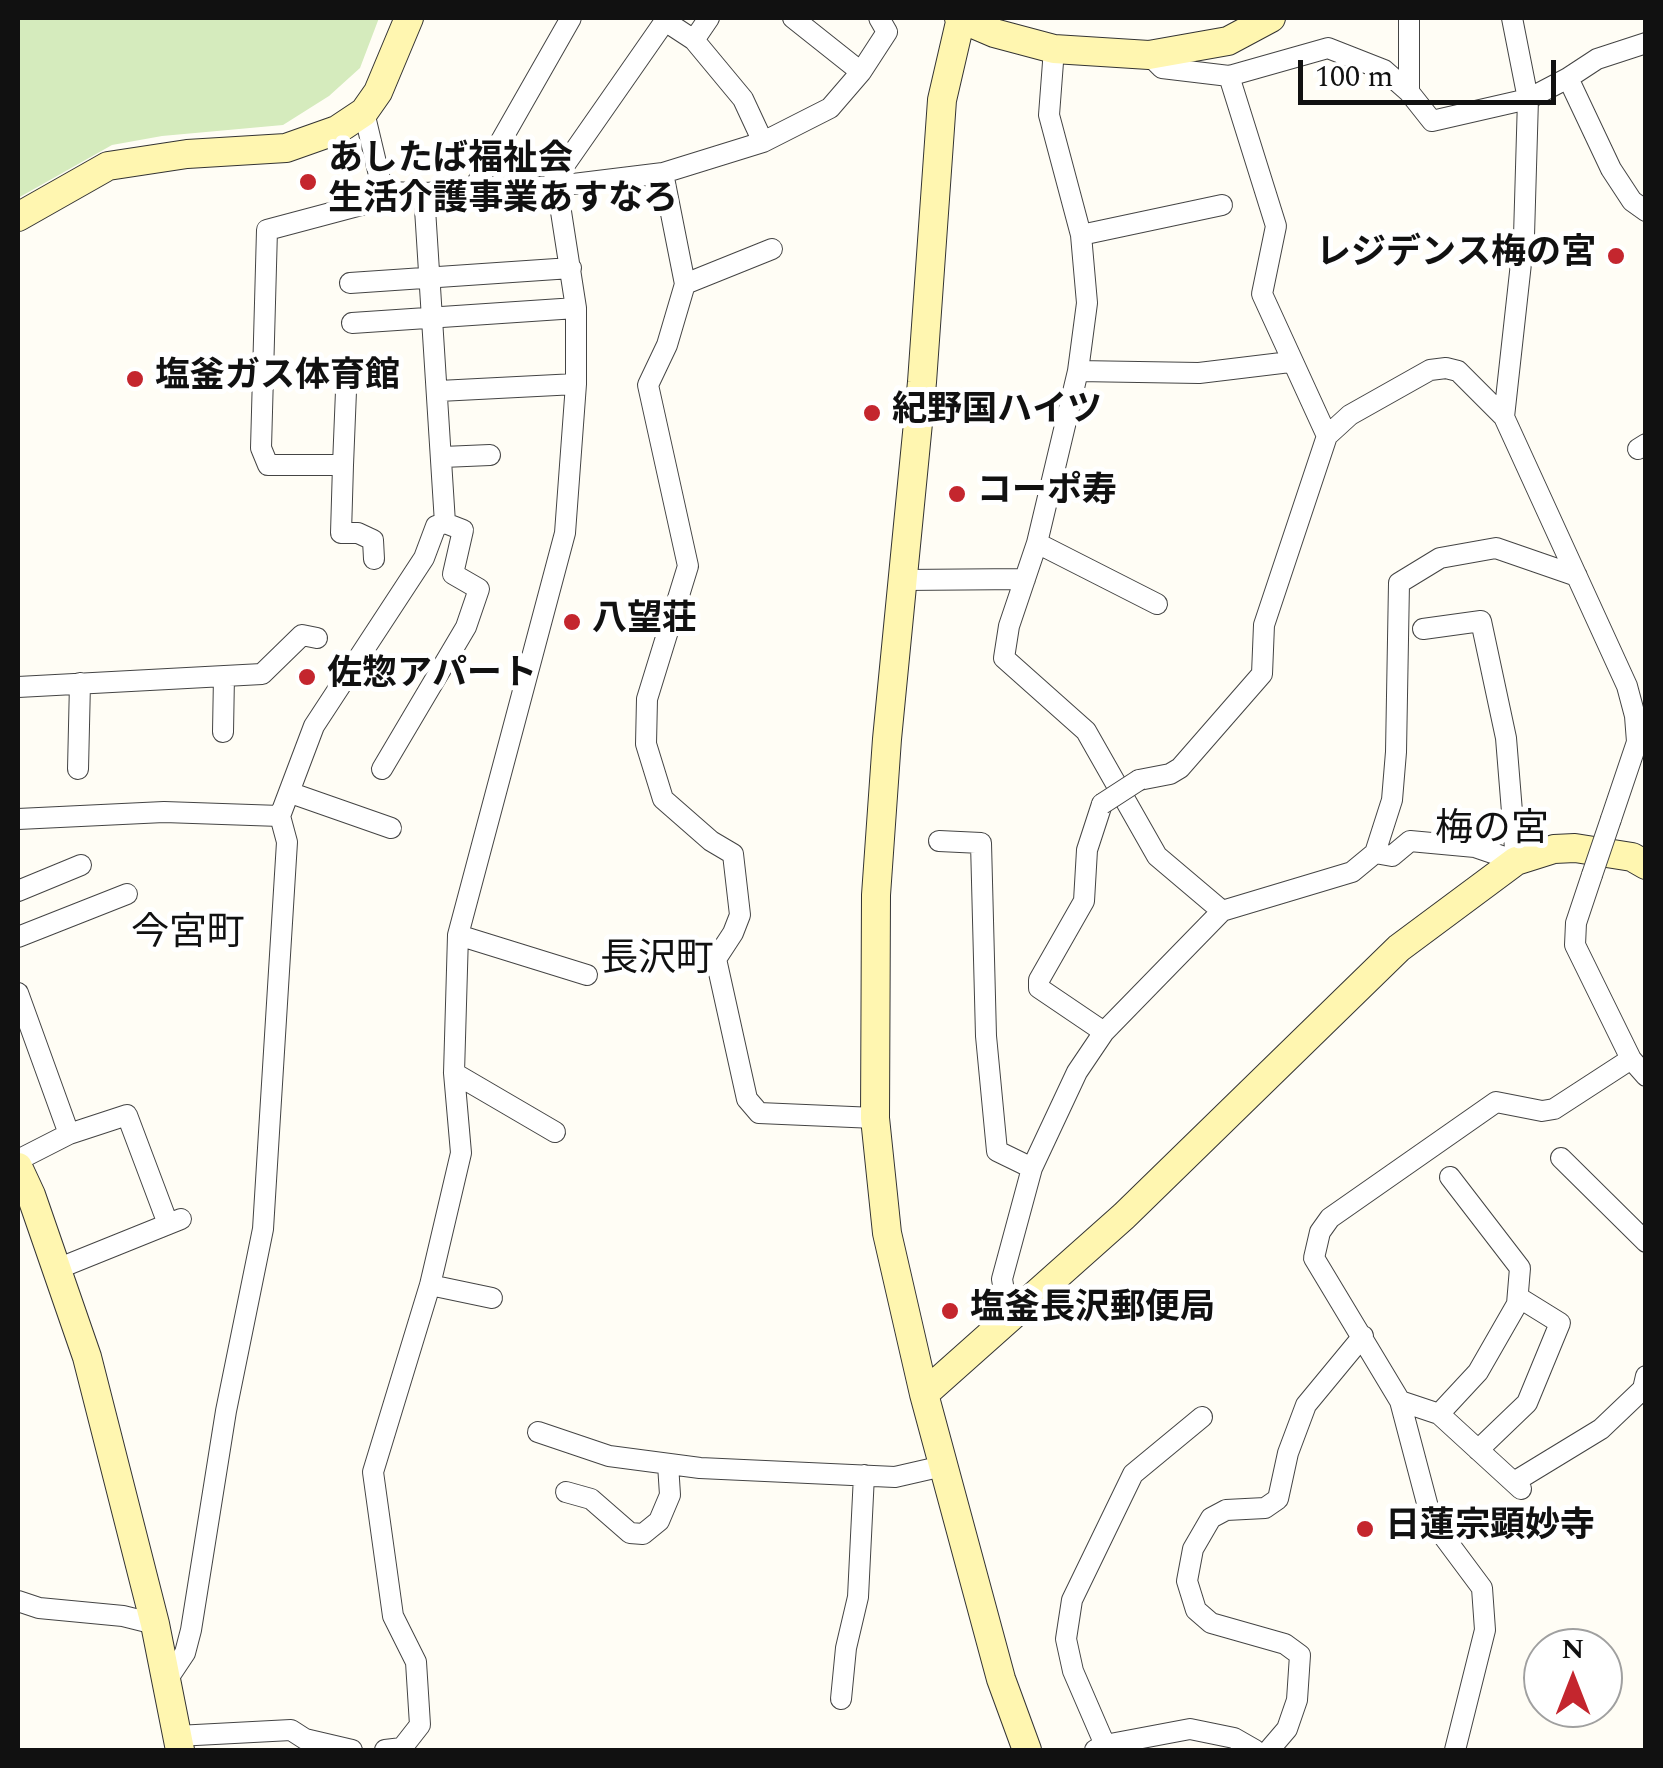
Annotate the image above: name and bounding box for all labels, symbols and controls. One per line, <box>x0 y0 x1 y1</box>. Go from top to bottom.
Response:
scale bar <box>1303 40 1560 102</box>
text: 100 m <box>1315 54 1393 100</box>
place label: あしたば福祉会 生活介護事業あすなろ <box>328 141 678 223</box>
marker: あしたば福祉会 生活介護事業あすなろ <box>297 171 319 193</box>
place label: レジデンス梅の宮 <box>1316 235 1596 277</box>
marker: レジデンス梅の宮 <box>1605 245 1627 267</box>
place label: 塩釜ガス体育館 <box>155 358 400 400</box>
marker: 塩釜ガス体育館 <box>124 368 146 390</box>
place label: 紀野国ハイツ <box>892 392 1102 434</box>
marker: 紀野国ハイツ <box>861 402 883 424</box>
place label: コーポ寿 <box>977 473 1117 515</box>
marker: コーポ寿 <box>946 483 968 505</box>
place label: 八望荘 <box>592 601 697 643</box>
marker: 八望荘 <box>561 611 583 633</box>
place label: 佐惣アパート <box>327 656 537 698</box>
marker: 佐惣アパート <box>296 666 318 688</box>
district label: 梅の宮 <box>1435 810 1549 856</box>
district label: 今宮町 <box>131 914 245 960</box>
district label: 長沢町 <box>600 940 714 986</box>
place label: 塩釜長沢郵便局 <box>970 1290 1215 1332</box>
marker: 塩釜長沢郵便局 <box>939 1300 961 1322</box>
place label: 日蓮宗顕妙寺 <box>1385 1508 1595 1550</box>
marker: 日蓮宗顕妙寺 <box>1354 1518 1376 1540</box>
north arrow <box>1523 1628 1623 1728</box>
text: N <box>1562 1628 1584 1671</box>

